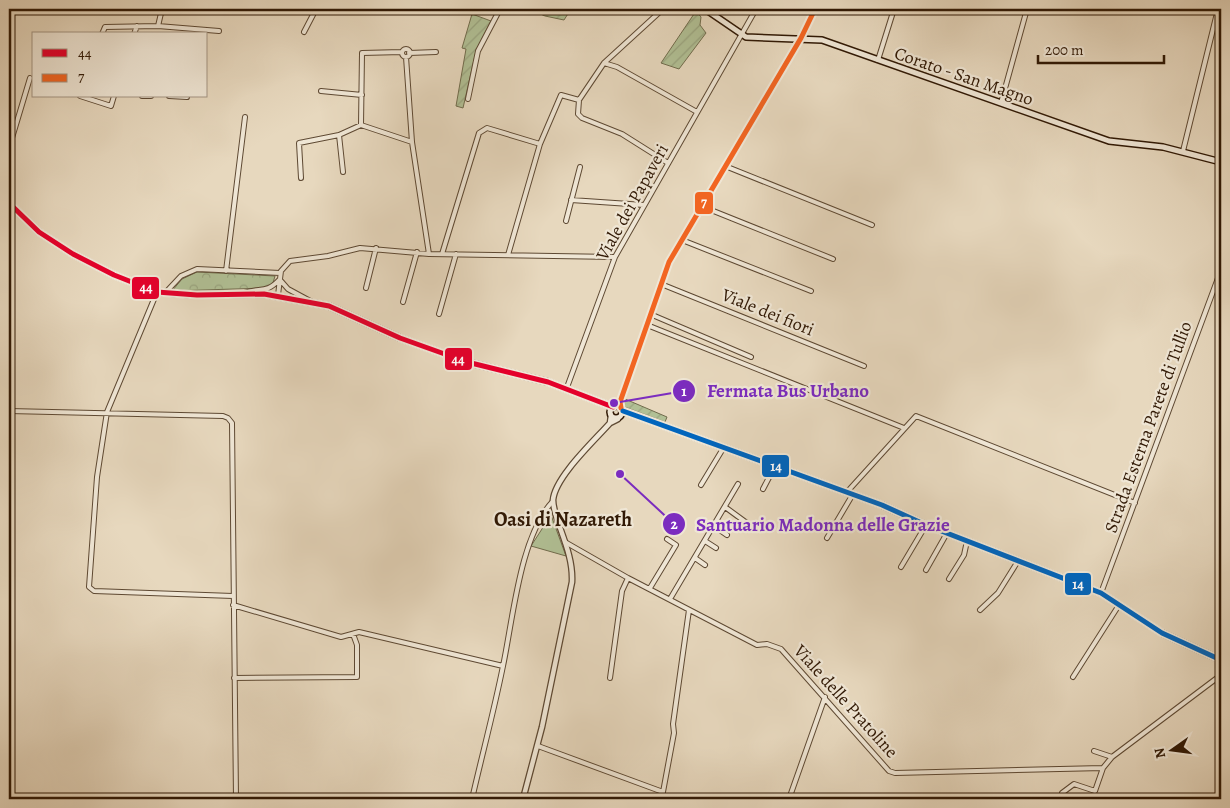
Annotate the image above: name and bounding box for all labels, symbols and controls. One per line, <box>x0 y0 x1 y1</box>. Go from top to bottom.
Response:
legend <box>32 32 208 98</box>
scale bar <box>1038 32 1164 64</box>
text: 200 m <box>1045 40 1084 60</box>
street label: Corato - San Magno <box>891 41 1037 111</box>
text: 44 <box>78 43 92 63</box>
text: 7 <box>78 67 85 87</box>
street label: Viale dei Papaveri <box>590 140 674 265</box>
line badge: 7 <box>694 191 714 215</box>
text: 7 <box>701 193 707 212</box>
line badge: 44 <box>131 276 160 300</box>
text: 44 <box>139 278 153 297</box>
street label: Viale dei fiori <box>717 282 818 341</box>
street label: Strada Esterna Parete di Tullio <box>1099 318 1197 536</box>
line badge: 44 <box>444 347 473 371</box>
text: 44 <box>451 350 465 369</box>
callout: Fermata Bus Urbano <box>672 374 879 408</box>
text: Fermata Bus Urbano <box>707 378 869 404</box>
text: 1 <box>681 381 687 401</box>
line badge: 14 <box>761 454 790 478</box>
text: 14 <box>770 457 782 476</box>
district label: Oasi di Nazareth <box>494 506 632 533</box>
callout: Santuario Madonna delle Grazie <box>661 507 960 541</box>
text: Santuario Madonna delle Grazie <box>696 512 950 538</box>
text: 2 <box>670 514 678 534</box>
line badge: 14 <box>1064 572 1092 596</box>
text: 14 <box>1072 575 1084 594</box>
street label: Viale delle Pratoline <box>788 638 903 763</box>
north arrow <box>1148 726 1198 776</box>
text: N <box>1149 746 1170 760</box>

